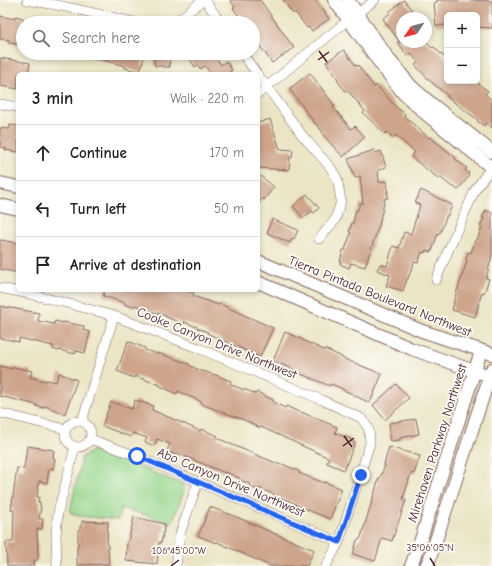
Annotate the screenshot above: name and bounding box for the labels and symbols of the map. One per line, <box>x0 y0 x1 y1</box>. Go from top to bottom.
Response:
north arrow <box>396 12 432 48</box>
street label: Tierra Pintada Boulevard Northwest <box>286 252 475 340</box>
street label: Cooke Canyon Drive Northwest <box>135 304 300 383</box>
street label: Mirehaven Parkway Northwest <box>404 361 470 524</box>
street label: Abo Canyon Drive Northwest <box>155 444 308 520</box>
route start <box>128 447 146 465</box>
route end <box>352 466 370 484</box>
text: 35°06'05"N <box>406 542 454 554</box>
text: 106°45'00"W <box>152 545 206 557</box>

